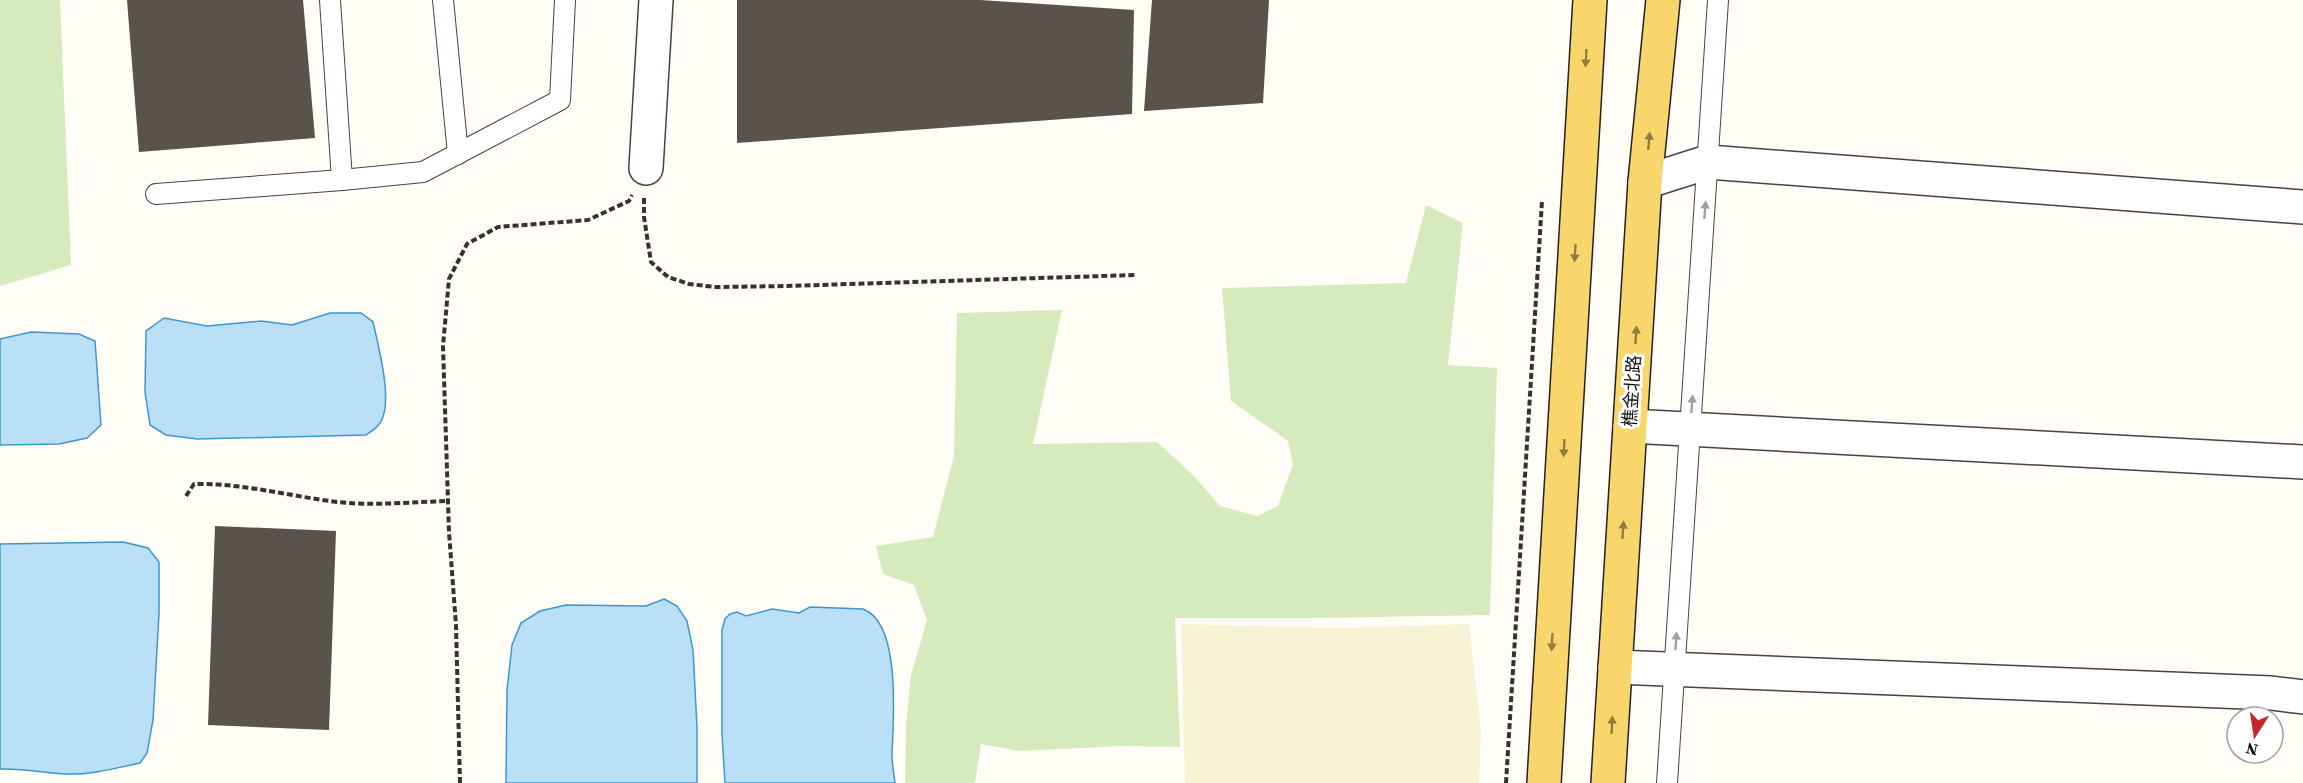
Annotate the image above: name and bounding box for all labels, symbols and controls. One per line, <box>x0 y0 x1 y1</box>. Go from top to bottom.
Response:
one-way arrow <box>1581 49 1591 68</box>
one-way arrow <box>1644 131 1654 150</box>
one-way arrow <box>1700 200 1709 219</box>
one-way arrow <box>1570 244 1579 263</box>
one-way arrow <box>1631 326 1640 345</box>
street label: 樵金北路 <box>1617 354 1646 428</box>
one-way arrow <box>1687 395 1697 414</box>
one-way arrow <box>1559 438 1568 457</box>
one-way arrow <box>1619 520 1628 539</box>
one-way arrow <box>1672 631 1681 650</box>
one-way arrow <box>1548 633 1557 652</box>
north arrow <box>2225 705 2285 765</box>
one-way arrow <box>1607 715 1616 734</box>
text: N <box>2244 738 2260 762</box>

